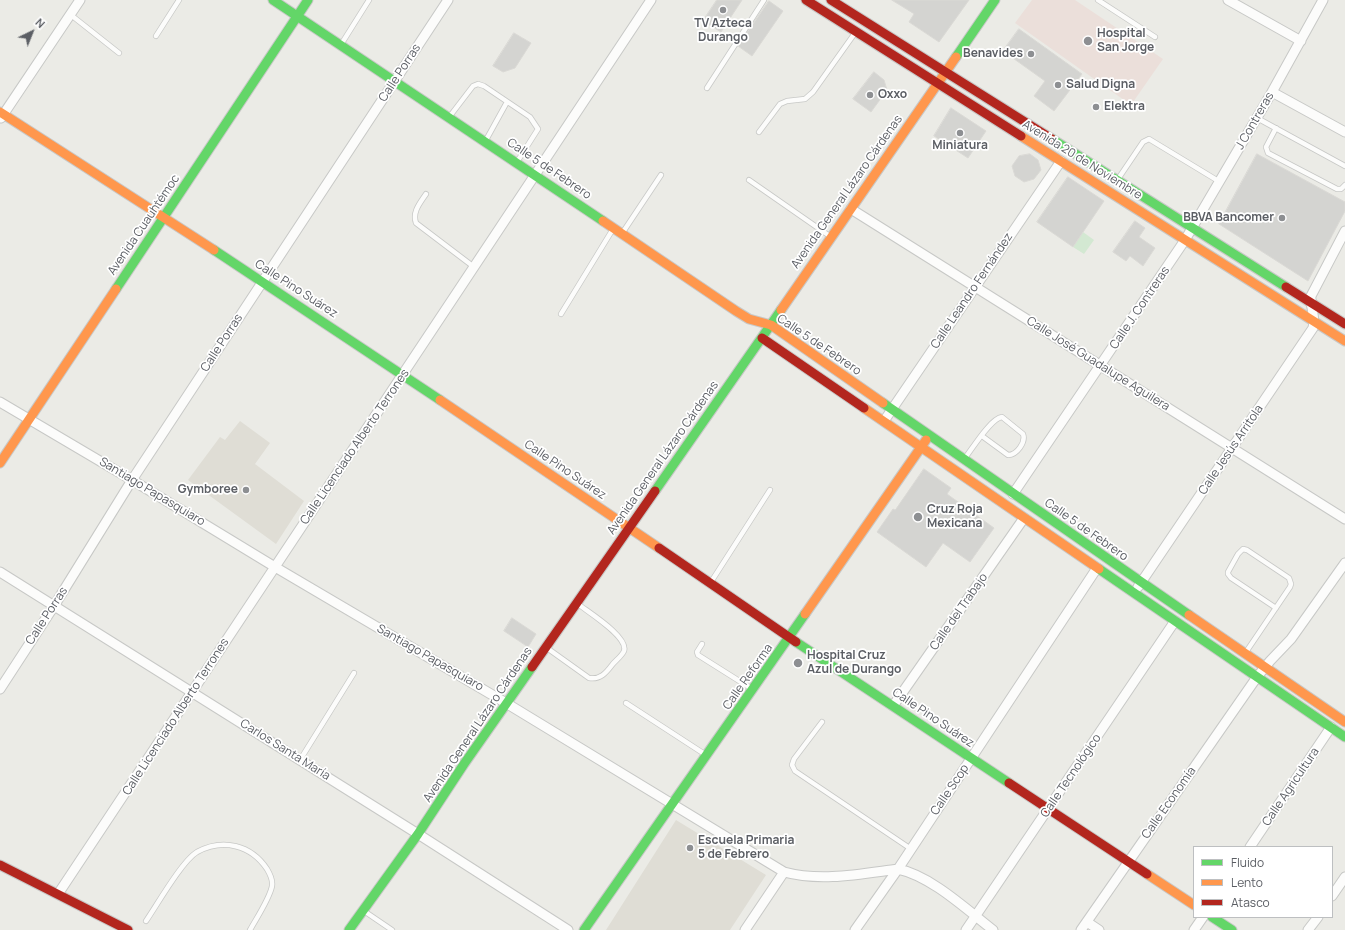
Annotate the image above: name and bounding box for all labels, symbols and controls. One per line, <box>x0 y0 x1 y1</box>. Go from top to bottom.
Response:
marker: TV Azteca Durango <box>718 5 728 15</box>
north arrow <box>12 12 52 52</box>
text: N <box>33 15 49 31</box>
place label: TV Azteca Durango <box>694 17 752 45</box>
place label: Hospital San Jorge <box>1097 27 1154 55</box>
marker: Hospital San Jorge <box>1082 35 1094 47</box>
street label: Calle Porras <box>376 41 424 105</box>
place label: Benavides <box>963 47 1023 61</box>
marker: Benavides <box>1026 49 1036 59</box>
place label: Salud Digna <box>1066 78 1135 92</box>
marker: Salud Digna <box>1053 80 1063 90</box>
place label: Oxxo <box>878 88 907 102</box>
marker: Oxxo <box>865 90 875 100</box>
street label: J Contreras <box>1233 90 1277 152</box>
place label: Elektra <box>1104 100 1145 114</box>
marker: Elektra <box>1091 102 1101 112</box>
street label: Avenida General Lázaro Cárdenas <box>788 113 906 271</box>
street label: Avenida 20 de Noviembre <box>1020 117 1144 203</box>
marker: Miniatura <box>955 128 965 138</box>
street label: Calle 5 de Febrero <box>504 135 594 203</box>
place label: Miniatura <box>932 139 988 153</box>
street label: Avenida Cuauhtémoc <box>105 172 183 278</box>
place label: BBVA Bancomer <box>1183 211 1274 225</box>
marker: BBVA Bancomer <box>1277 213 1287 223</box>
street label: Calle Leandro Fernández <box>928 230 1016 352</box>
street label: Calle Pino Suárez <box>252 257 340 321</box>
street label: Calle J. Contreras <box>1107 264 1173 352</box>
street label: Calle Porras <box>198 311 246 375</box>
street label: Calle 5 de Febrero <box>774 311 864 379</box>
street label: Calle José Guadalupe Aguilera <box>1024 314 1172 414</box>
street label: Calle Licenciado Alberto Terrones <box>298 367 412 527</box>
street label: Avenida General Lázaro Cárdenas <box>604 379 722 537</box>
street label: Calle Jesús Arritola <box>1196 402 1266 498</box>
street label: Calle Pino Suárez <box>521 437 609 503</box>
street label: Santiago Papasquiaro <box>97 455 207 529</box>
place label: Gymboree <box>178 483 238 497</box>
marker: Gymboree <box>241 485 251 495</box>
street label: Calle 5 de Febrero <box>1041 496 1131 564</box>
place label: Cruz Roja Mexicana <box>927 503 983 531</box>
marker: Cruz Roja Mexicana <box>912 511 924 523</box>
street label: Calle del Trabajo <box>927 571 991 653</box>
street label: Calle Porras <box>23 584 71 648</box>
street label: Santiago Papasquiaro <box>374 622 486 694</box>
street label: Calle Licenciado Alberto Terrones <box>120 636 232 798</box>
street label: Calle Reforma <box>720 641 776 713</box>
street label: Avenida General Lázaro Cárdenas <box>421 645 535 805</box>
place label: Hospital Cruz Azul de Durango <box>807 649 902 677</box>
marker: Hospital Cruz Azul de Durango <box>792 657 804 669</box>
street label: Calle Pino Suárez <box>889 685 977 751</box>
street label: Carlos Santa María <box>237 716 333 784</box>
street label: Calle Tecnológico <box>1038 731 1104 821</box>
street label: Calle Agricultura <box>1259 745 1323 829</box>
street label: Calle Scop <box>928 762 972 818</box>
street label: Calle Economía <box>1139 764 1199 842</box>
place label: Escuela Primaria 5 de Febrero <box>698 834 794 862</box>
marker: Escuela Primaria 5 de Febrero <box>685 843 695 853</box>
legend <box>1193 846 1333 918</box>
text: Fluido <box>1231 854 1264 871</box>
text: Lento <box>1231 874 1263 891</box>
text: Atasco <box>1231 894 1270 911</box>

